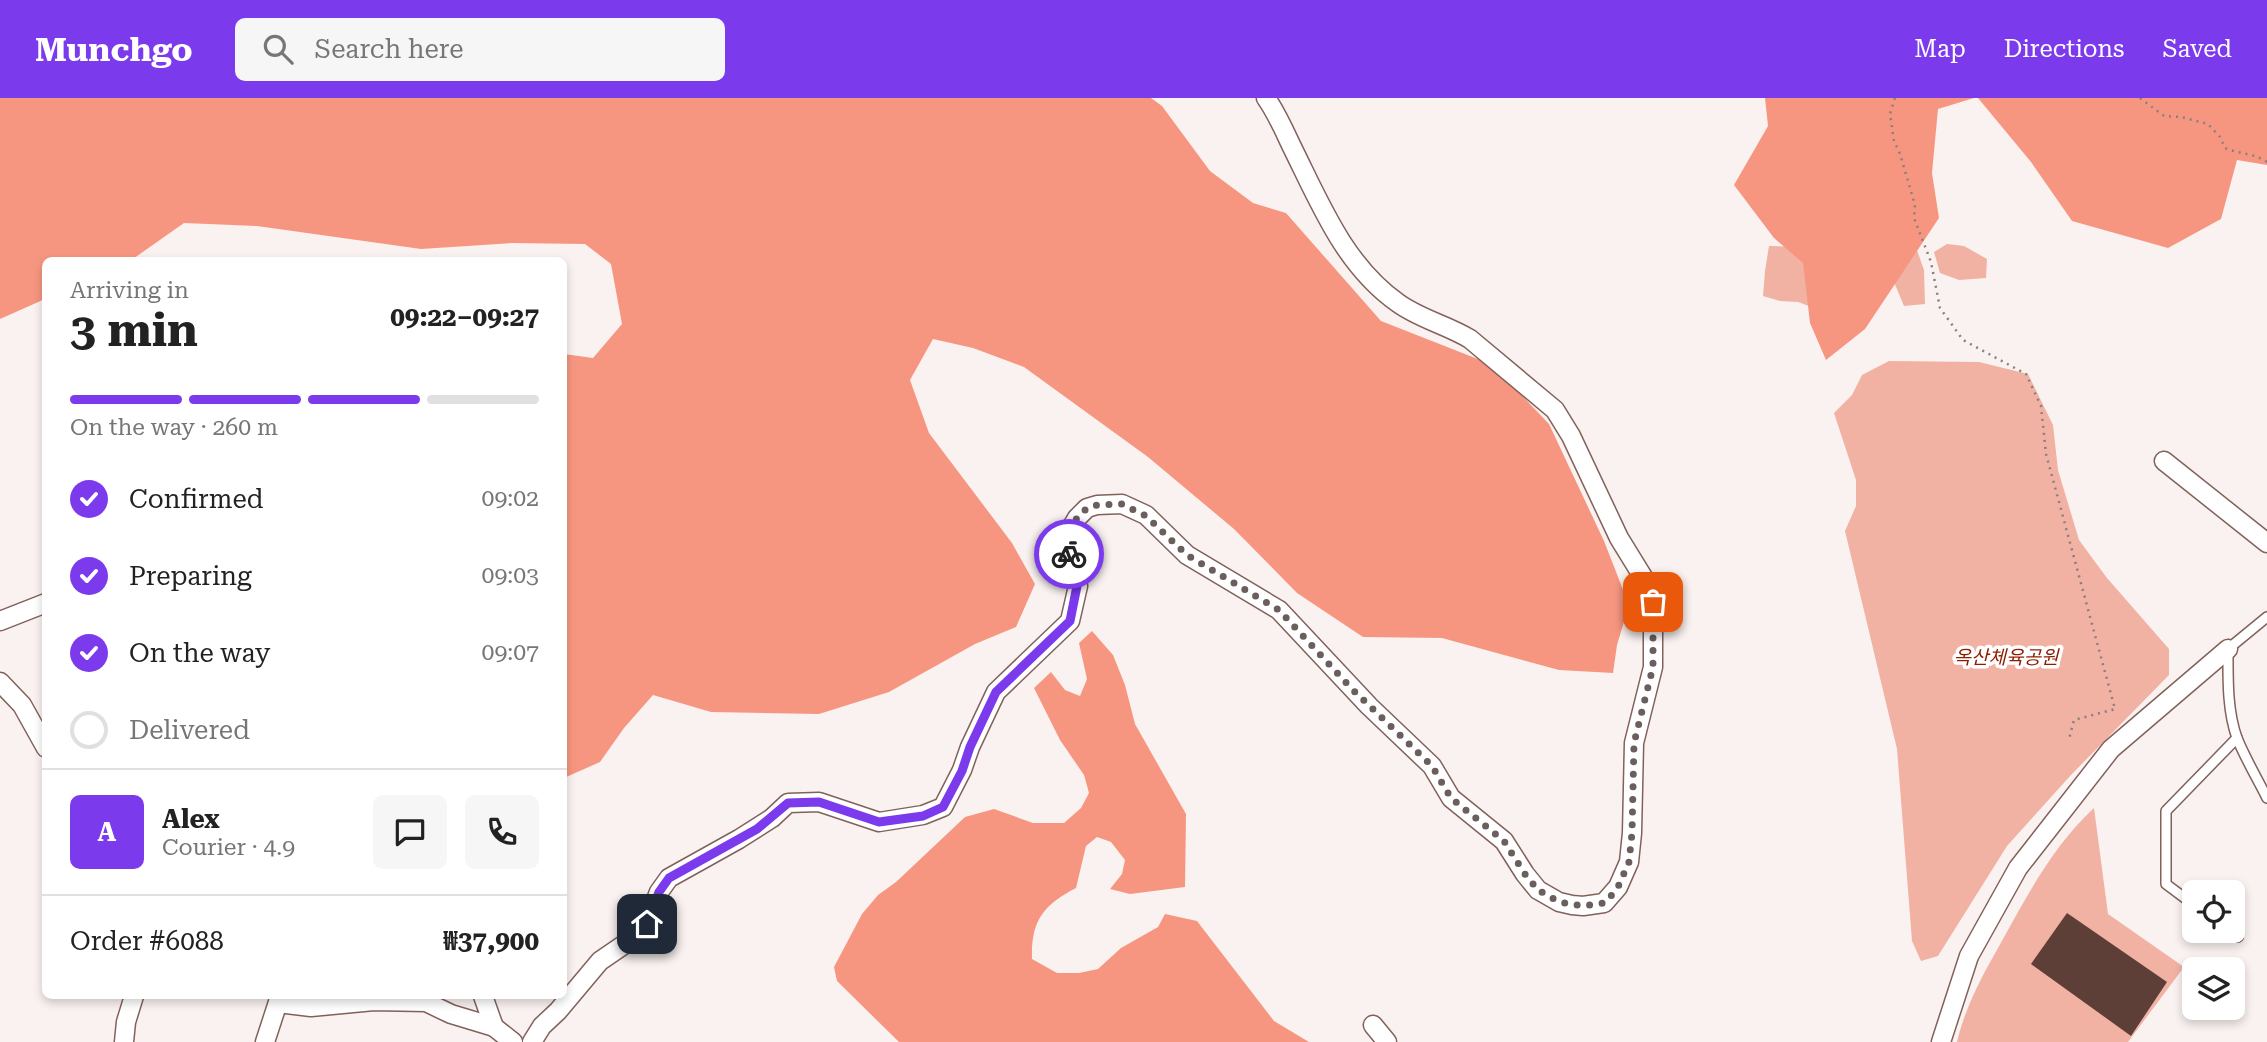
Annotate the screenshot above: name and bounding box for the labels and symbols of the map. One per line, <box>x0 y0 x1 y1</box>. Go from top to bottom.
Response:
courier <box>1034 519 1104 589</box>
pin <box>1623 572 1683 632</box>
park label: 옥산체육공원 <box>1954 646 2060 669</box>
pin <box>617 894 677 954</box>

